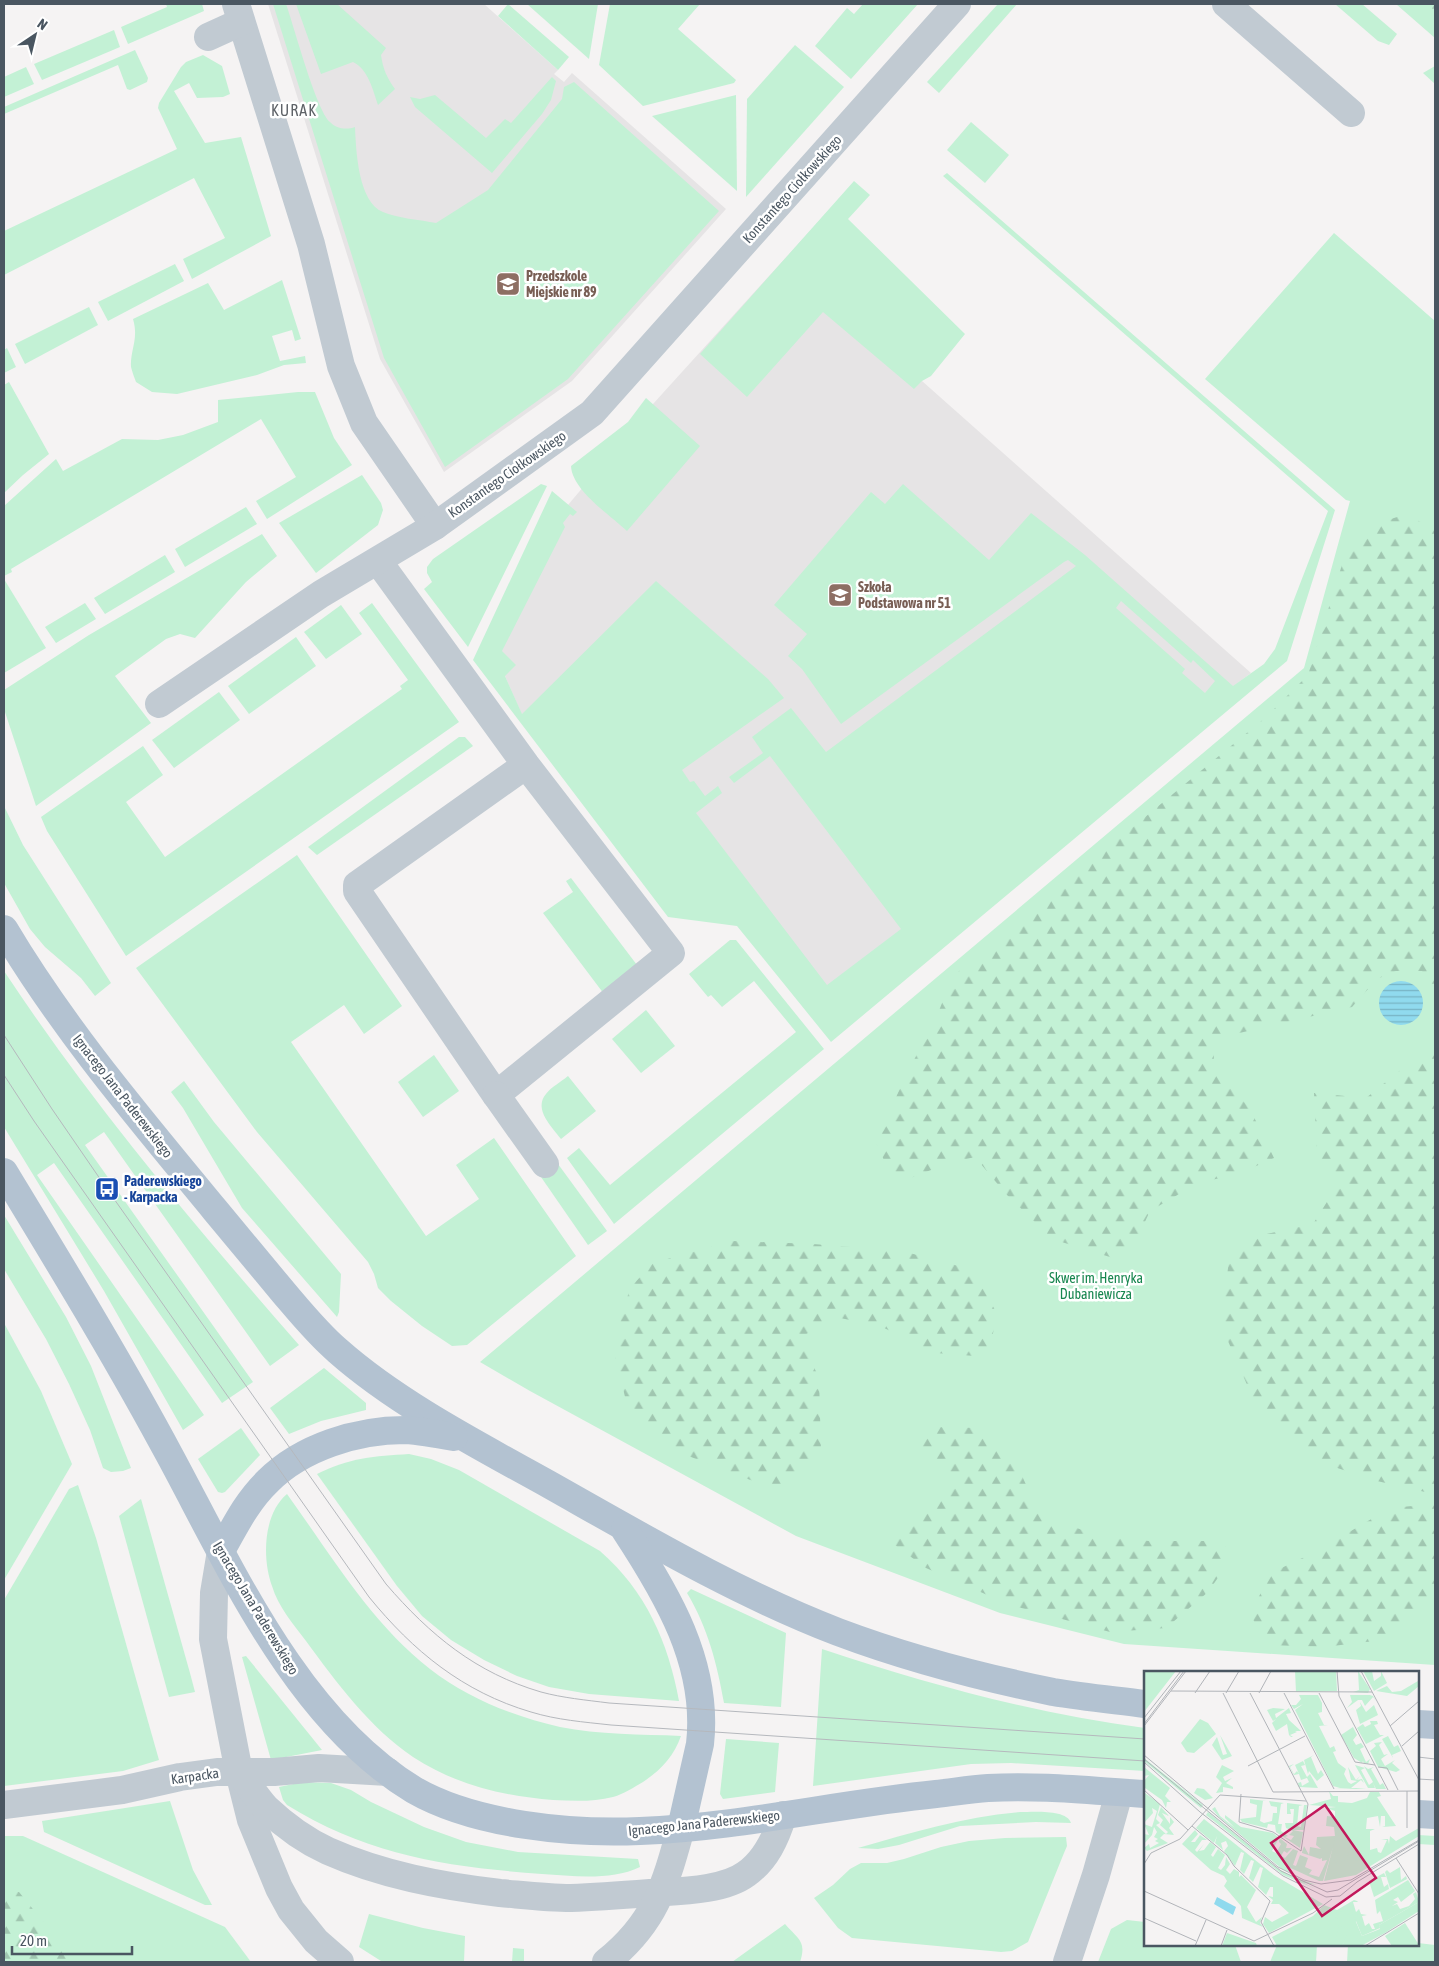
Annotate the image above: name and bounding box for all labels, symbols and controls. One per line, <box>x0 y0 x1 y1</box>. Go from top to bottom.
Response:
north arrow <box>10 10 60 60</box>
text: N <box>34 15 50 33</box>
district label: KURAK <box>271 101 317 119</box>
street label: Konstantego Ciołkowskiego <box>739 132 845 246</box>
place label: Przedszkole Miejskie nr 89 <box>526 268 597 300</box>
school or university icon: Przedszkole Miejskie nr 89 <box>495 271 521 297</box>
street label: Konstantego Ciołkowskiego <box>445 427 569 521</box>
place label: Szkoła Podstawowa nr 51 <box>858 579 951 611</box>
school or university icon: Szkoła Podstawowa nr 51 <box>827 582 853 608</box>
street label: Ignacego Jana Paderewskiego <box>70 1031 176 1161</box>
place label: Paderewskiego - Karpacka <box>124 1173 202 1205</box>
bus stop icon: Paderewskiego - Karpacka <box>94 1176 120 1202</box>
park label: Skwer im. Henryka Dubaniewicza <box>1049 1270 1143 1302</box>
street label: Ignacego Jana Paderewskiego <box>210 1539 302 1677</box>
inset map <box>1144 1671 1419 1946</box>
street label: Karpacka <box>170 1765 220 1787</box>
street label: Ignacego Jana Paderewskiego <box>627 1807 781 1839</box>
scale bar <box>12 1924 132 1956</box>
text: 20 m <box>20 1932 47 1949</box>

